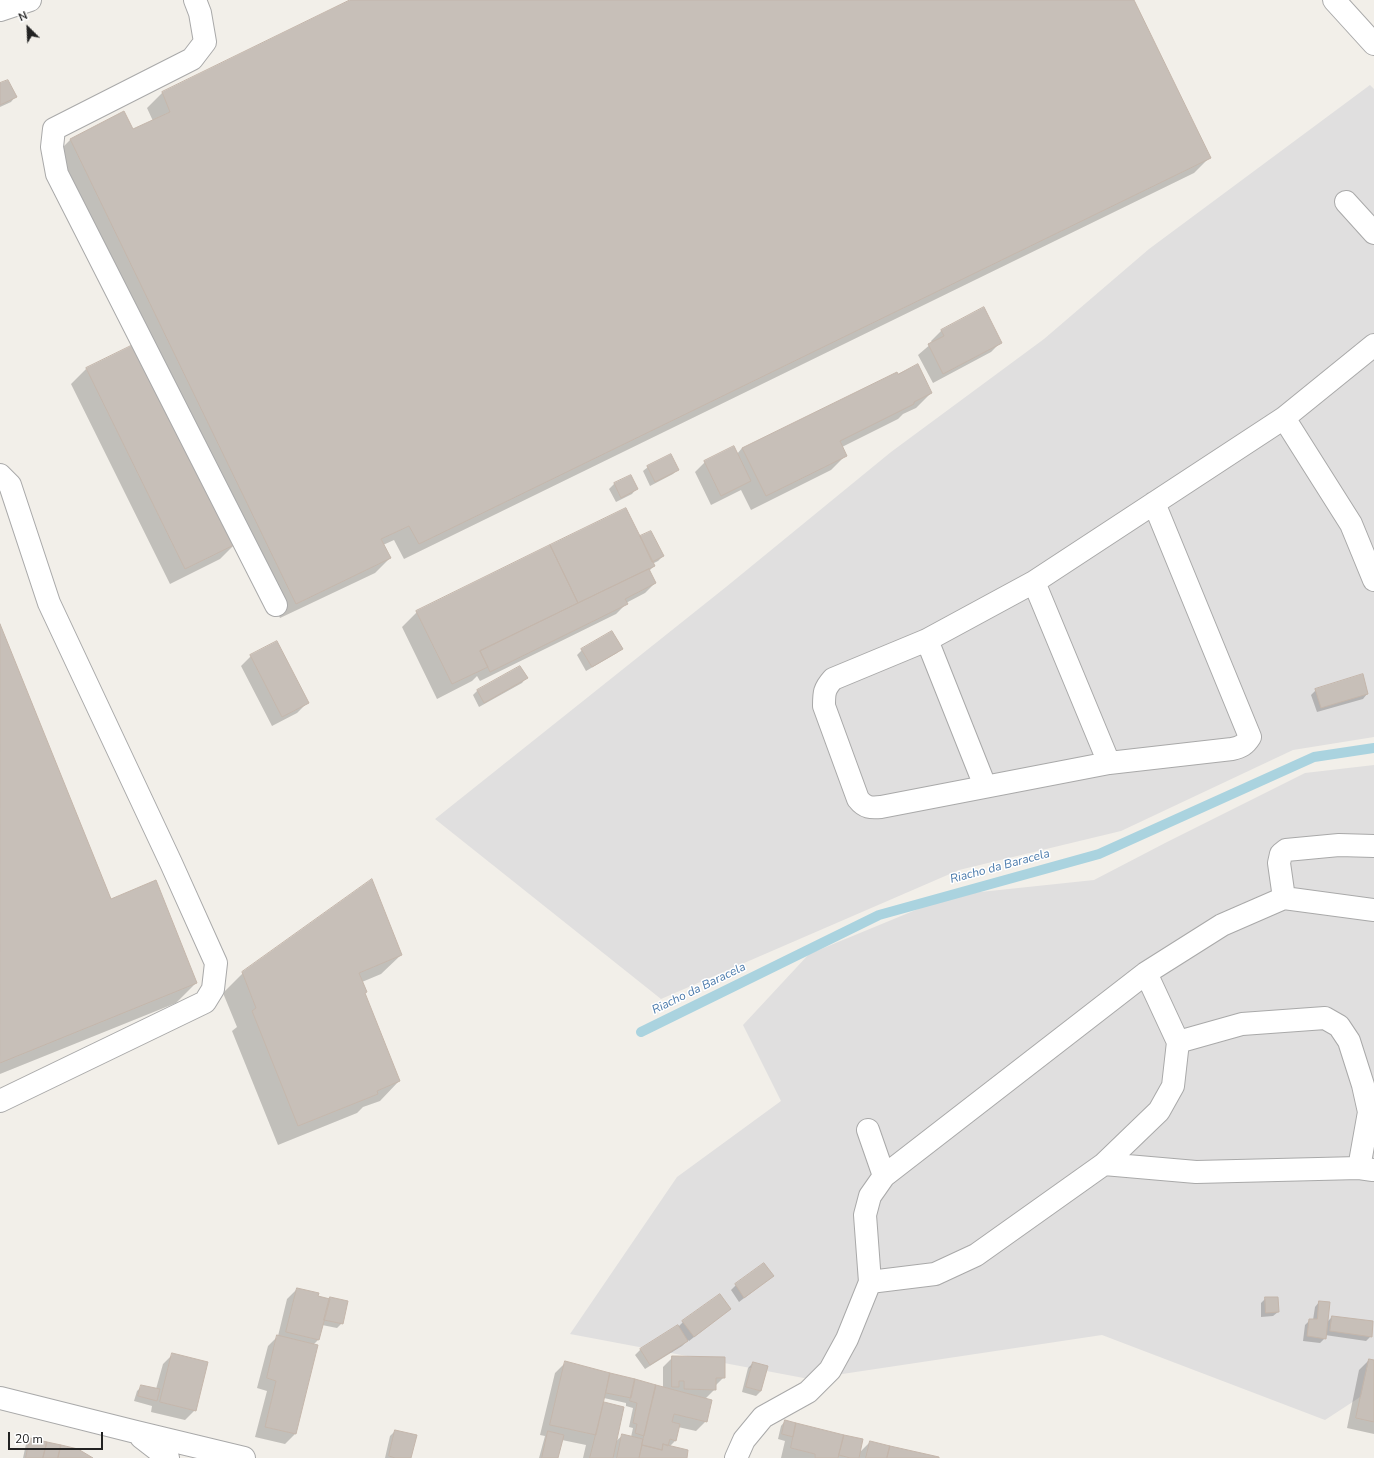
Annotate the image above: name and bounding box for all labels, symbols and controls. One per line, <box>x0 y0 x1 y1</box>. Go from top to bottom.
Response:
north arrow <box>8 8 48 48</box>
text: N <box>16 8 30 25</box>
water label: Riacho da Baracela <box>949 847 1051 887</box>
water label: Riacho da Baracela <box>650 960 748 1018</box>
scale bar <box>10 1424 105 1450</box>
text: 20 m <box>15 1431 43 1447</box>

